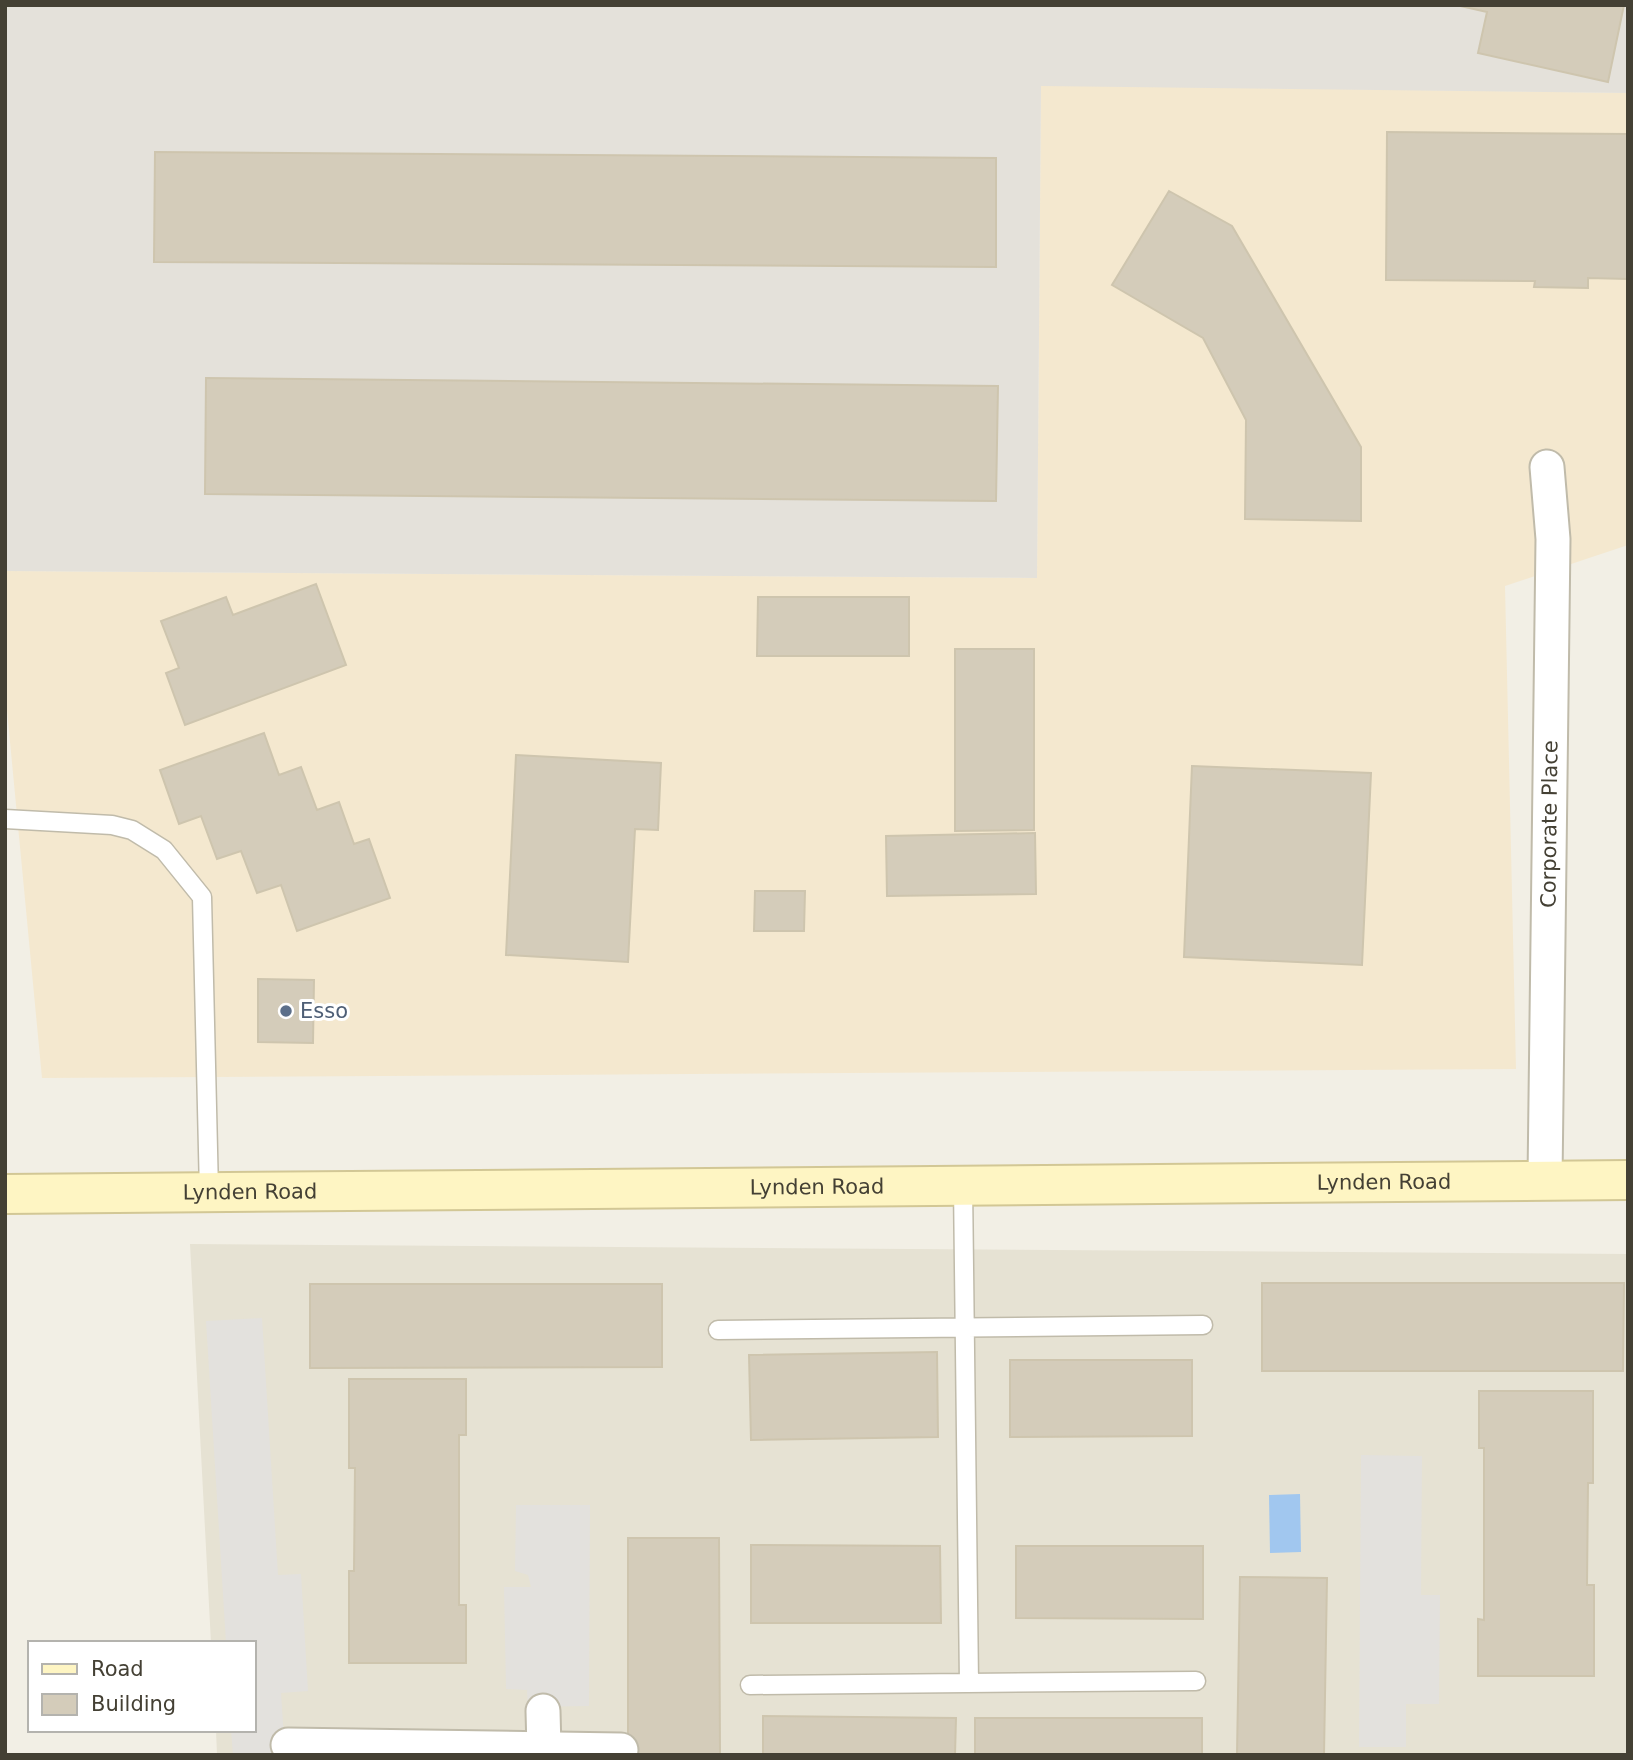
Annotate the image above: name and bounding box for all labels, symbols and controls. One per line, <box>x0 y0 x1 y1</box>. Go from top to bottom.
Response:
street label: Corporate Place <box>1536 740 1562 908</box>
place label: Esso <box>300 999 348 1023</box>
marker: Esso <box>278 1003 294 1019</box>
street label: Lynden Road <box>1317 1170 1451 1195</box>
street label: Lynden Road <box>750 1174 884 1200</box>
street label: Lynden Road <box>183 1179 317 1204</box>
legend <box>28 1641 256 1732</box>
text: Road <box>91 1657 144 1681</box>
text: Building <box>91 1692 176 1716</box>

